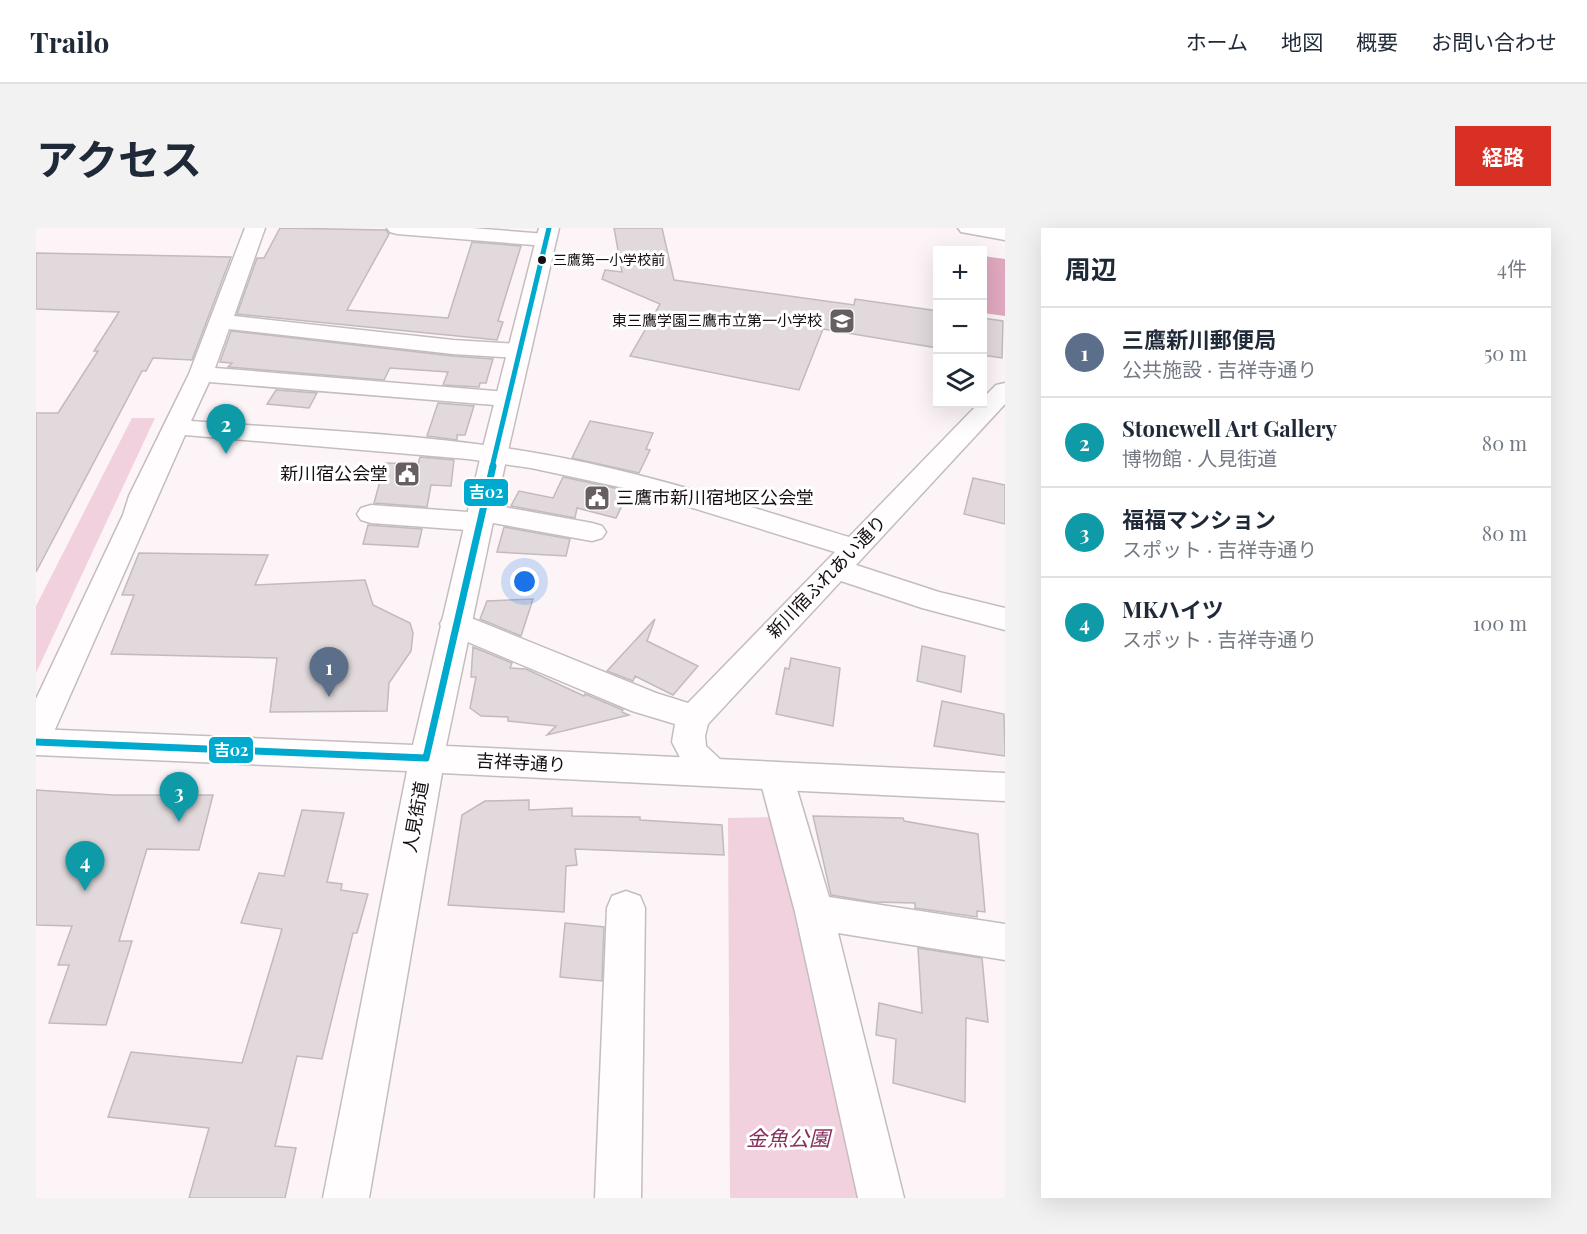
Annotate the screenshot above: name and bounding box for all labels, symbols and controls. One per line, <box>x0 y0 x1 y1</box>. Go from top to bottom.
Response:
text: Trailo <box>30 23 109 60</box>
text: ホーム <box>1186 27 1248 55</box>
text: 地図 <box>1281 27 1323 55</box>
text: 概要 <box>1356 27 1398 55</box>
text: お問い合わせ <box>1431 27 1557 55</box>
button: 経路 <box>1455 126 1551 186</box>
text: アクセス <box>36 130 202 186</box>
map controls <box>933 246 987 408</box>
button: + <box>933 246 987 300</box>
place label: 三鷹第一小学校前 <box>553 250 665 269</box>
text: 周辺 <box>1065 251 1117 286</box>
marker: 三鷹第一小学校前 <box>536 254 548 266</box>
text: 4件 <box>1497 254 1527 281</box>
button: − <box>933 300 987 354</box>
school or university icon: 東三鷹学園三鷹市立第一小学校 <box>827 306 857 336</box>
place label: 東三鷹学園三鷹市立第一小学校 <box>612 310 822 330</box>
text: 三鷹新川郵便局 <box>1122 324 1276 354</box>
text: 1 <box>1081 339 1088 366</box>
text: 50 m <box>1484 339 1527 366</box>
button: layers <box>933 354 987 408</box>
text: 公共施設 · 吉祥寺通り <box>1122 355 1317 382</box>
pin: 2 <box>206 404 246 454</box>
text: Stonewell Art Gallery <box>1122 413 1337 443</box>
text: 2 <box>1079 429 1090 456</box>
text: 80 m <box>1482 429 1527 456</box>
text: 博物館 · 人見街道 <box>1122 444 1277 471</box>
public building icon: 新川宿公会堂 <box>392 459 422 489</box>
place label: 新川宿公会堂 <box>280 461 388 485</box>
line badge: 吉02 <box>463 478 509 507</box>
text: 吉02 <box>469 481 503 502</box>
public building icon: 三鷹市新川宿地区公会堂 <box>582 483 612 513</box>
place label: 三鷹市新川宿地区公会堂 <box>616 485 814 509</box>
text: 福福マンション <box>1122 504 1276 534</box>
street label: 新川宿ふれあい通り <box>761 510 891 643</box>
text: 3 <box>1080 519 1089 546</box>
text: 80 m <box>1482 519 1527 546</box>
text: スポット · 吉祥寺通り <box>1122 535 1317 562</box>
your location <box>510 567 539 596</box>
text: MKハイツ <box>1122 594 1224 624</box>
text: 4 <box>1079 609 1090 636</box>
text: 100 m <box>1473 609 1527 636</box>
text: スポット · 吉祥寺通り <box>1122 625 1317 652</box>
pin: 1 <box>310 648 348 697</box>
line badge: 吉02 <box>208 736 254 764</box>
text: 吉02 <box>214 739 248 760</box>
street label: 吉祥寺通り <box>475 748 567 776</box>
pin: 3 <box>160 772 198 822</box>
street label: 人見街道 <box>397 779 433 854</box>
pin: 4 <box>65 842 104 891</box>
park label: 金魚公園 <box>746 1123 833 1151</box>

